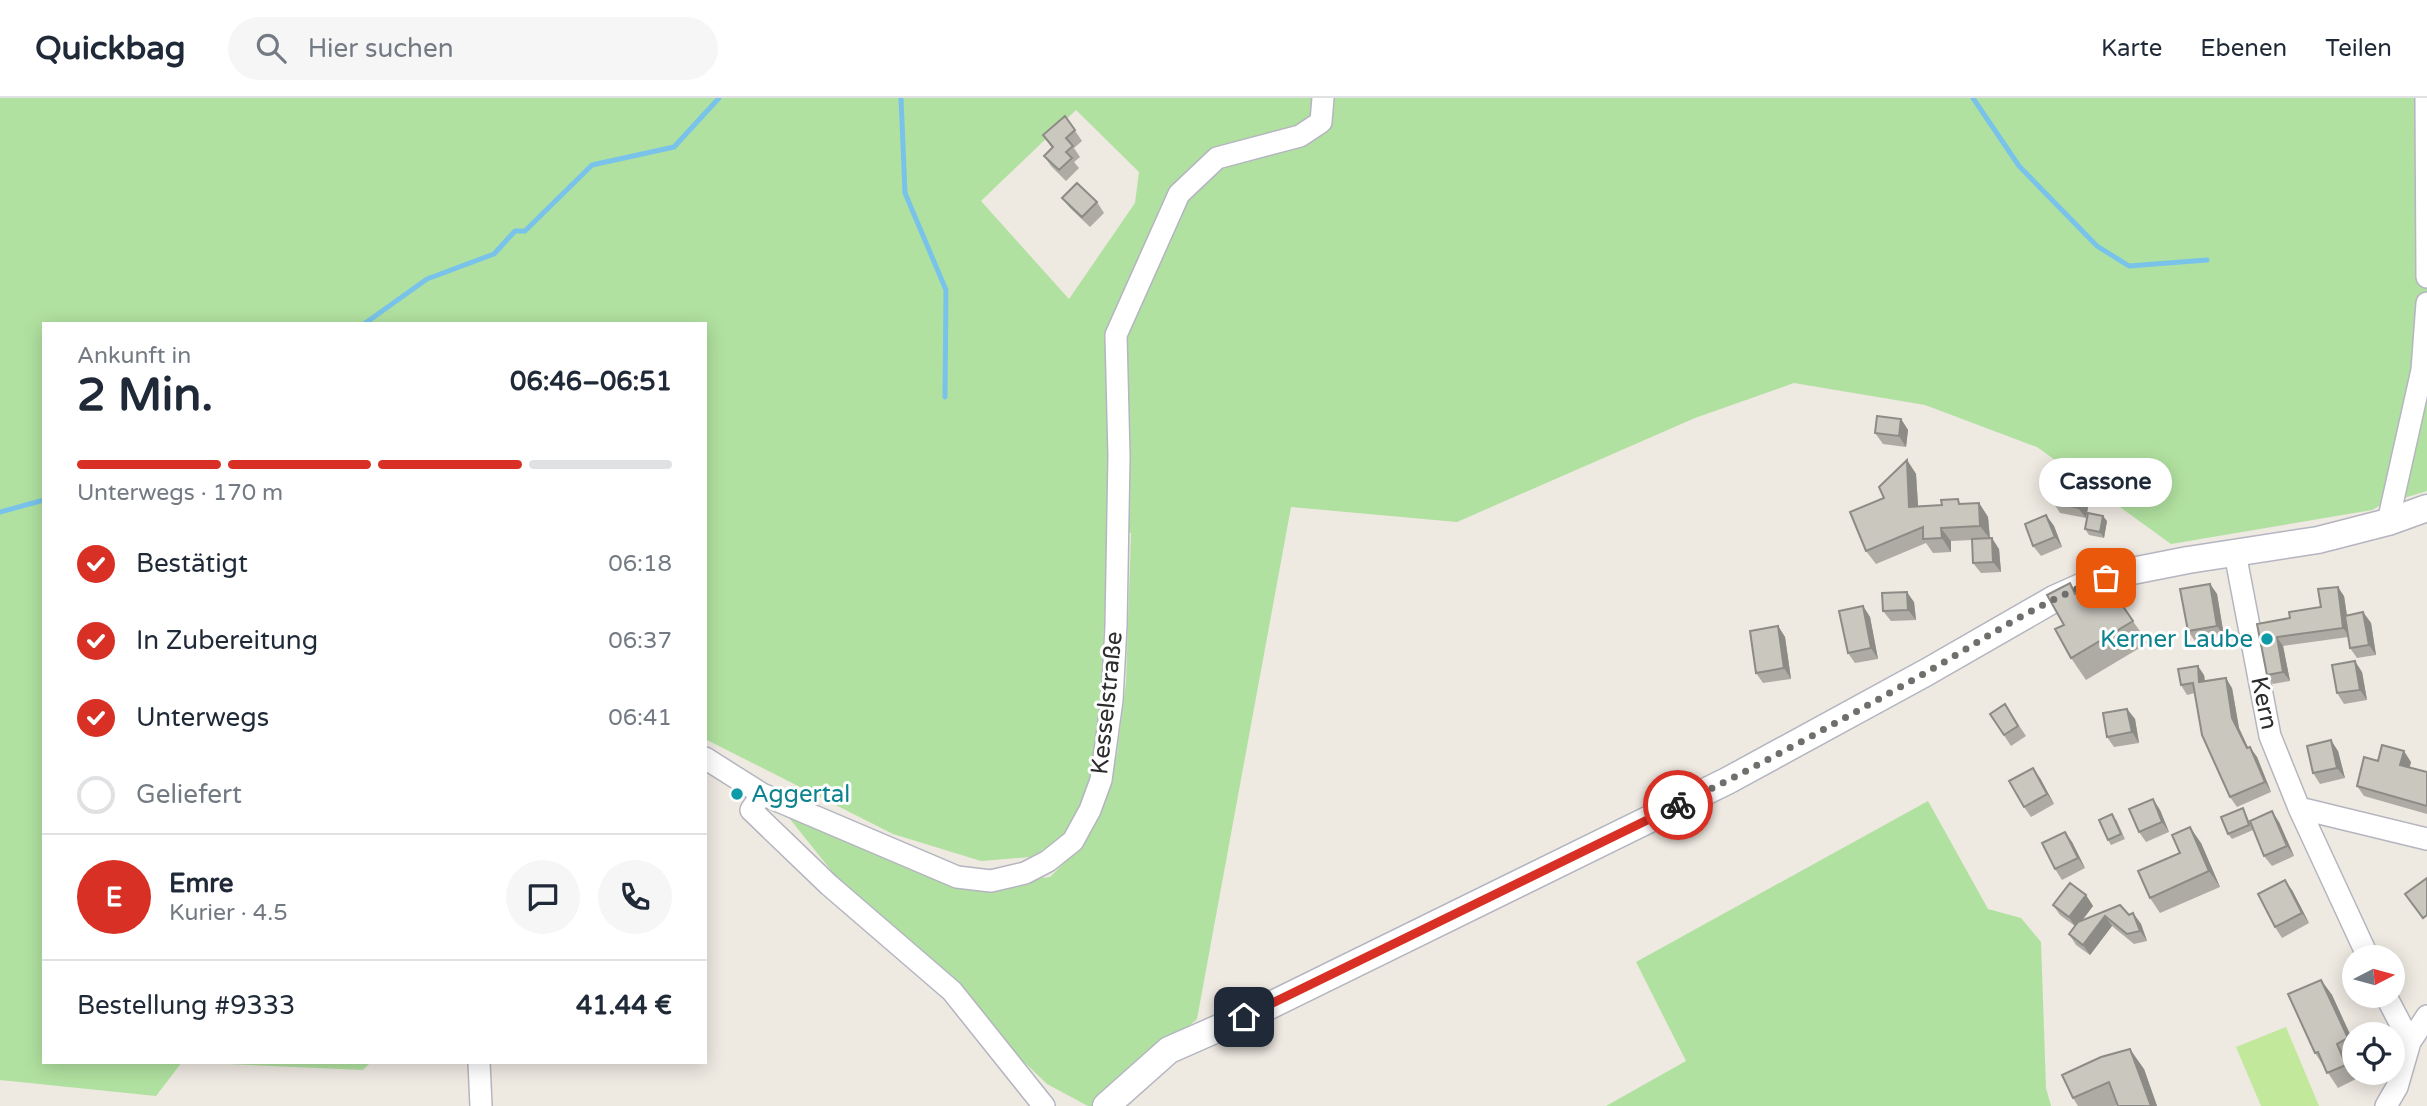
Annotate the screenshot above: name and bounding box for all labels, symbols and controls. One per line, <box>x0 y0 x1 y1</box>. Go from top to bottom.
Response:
search box <box>228 17 718 80</box>
text: Quickbag <box>35 29 186 68</box>
icon: search <box>252 29 290 67</box>
text: Hier suchen <box>308 33 453 64</box>
text: Karte <box>2101 34 2162 63</box>
text: Ebenen <box>2200 34 2287 63</box>
text: Teilen <box>2325 34 2392 63</box>
text: Ankunft in <box>77 342 191 370</box>
text: 06:46–06:51 <box>510 366 672 397</box>
text: 2 Min. <box>77 368 213 423</box>
callout: Cassone <box>2039 459 2172 508</box>
text: Cassone <box>2059 468 2152 496</box>
text: Unterwegs · 170 m <box>77 479 283 507</box>
icon: check <box>77 545 115 583</box>
text: Bestätigt <box>136 548 248 579</box>
pin <box>2076 548 2136 608</box>
text: 06:18 <box>608 550 672 578</box>
icon: bag <box>2087 559 2125 597</box>
icon: check <box>77 622 115 660</box>
text: In Zubereitung <box>136 625 318 656</box>
place label: Kerner Laube <box>2100 625 2253 654</box>
text: 06:37 <box>608 627 672 655</box>
street label: Kesselstraße <box>1085 630 1129 776</box>
marker: Kerner Laube <box>2259 631 2275 647</box>
street label: Kern <box>2244 674 2284 732</box>
icon: check <box>77 699 115 737</box>
text: Unterwegs <box>136 702 269 733</box>
text: 06:41 <box>608 704 672 732</box>
courier <box>1643 770 1713 840</box>
text: Geliefert <box>136 779 242 810</box>
place label: Aggertal <box>751 780 850 809</box>
marker: Aggertal <box>729 786 745 802</box>
icon: bike <box>1659 786 1697 824</box>
button: chat <box>506 860 580 934</box>
button: phone <box>598 860 672 934</box>
text: Emre <box>169 868 234 899</box>
text: E <box>106 882 122 913</box>
text: Kurier · 4.5 <box>169 899 288 927</box>
north arrow <box>2342 945 2404 1008</box>
map controls <box>2342 945 2405 1085</box>
pin <box>1214 987 1274 1047</box>
text: Bestellung #9333 <box>77 990 295 1021</box>
text: 41.44 € <box>576 990 672 1021</box>
icon: home <box>1225 998 1263 1036</box>
button: locate <box>2342 1022 2405 1085</box>

